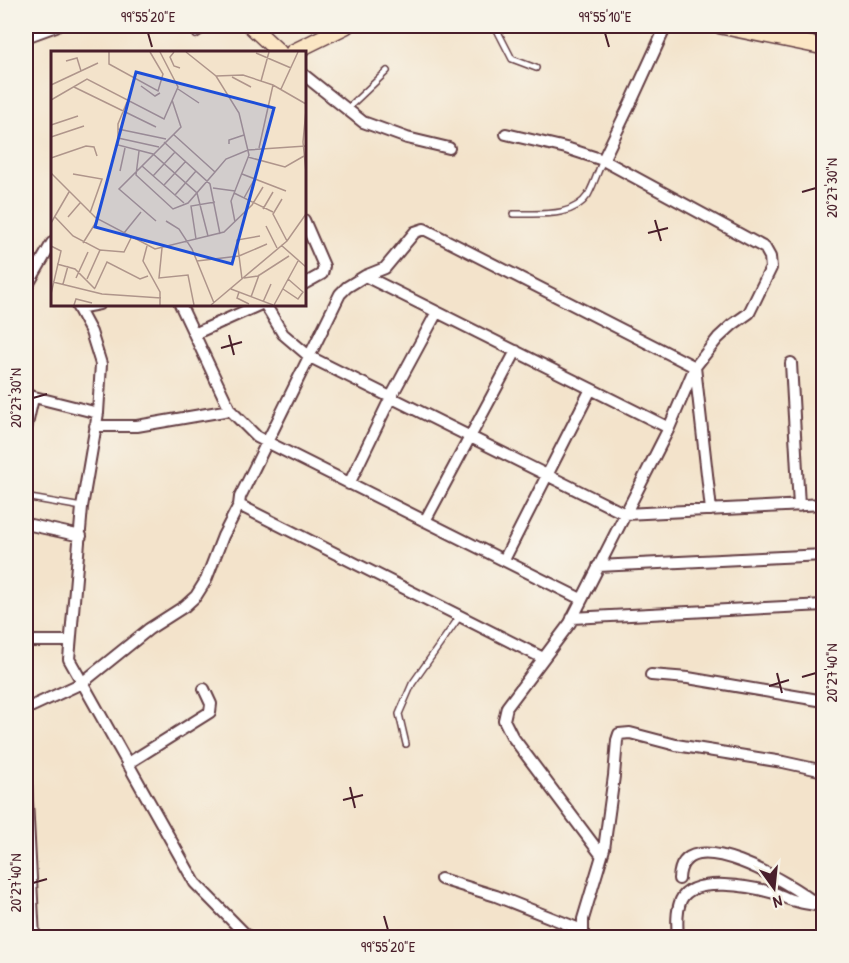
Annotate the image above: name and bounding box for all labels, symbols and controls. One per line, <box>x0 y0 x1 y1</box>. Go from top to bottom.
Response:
text: 99°55'20"E <box>121 6 176 27</box>
text: 99°55'10"E <box>579 6 632 27</box>
inset map <box>51 51 306 306</box>
text: 20°27'30"N <box>821 158 842 218</box>
text: 20°27'30"N <box>5 368 26 428</box>
text: 20°27'40"N <box>821 643 842 703</box>
text: 20°27'40"N <box>5 853 26 913</box>
north arrow <box>744 858 804 918</box>
text: N <box>770 891 785 914</box>
text: 99°55'20"E <box>361 936 416 957</box>

